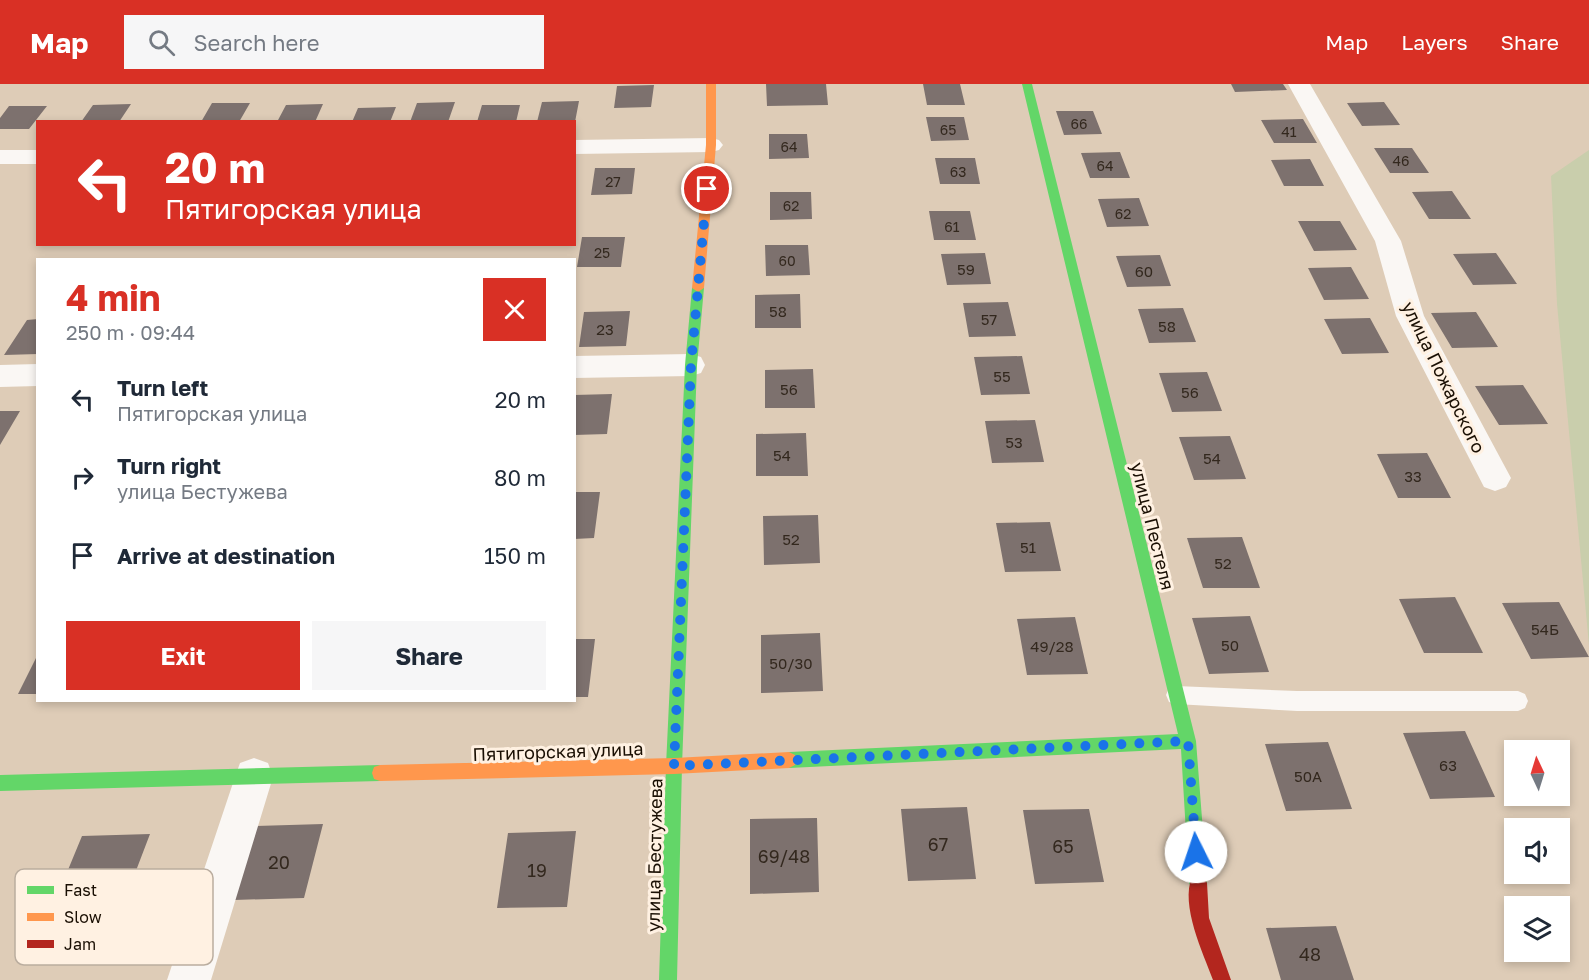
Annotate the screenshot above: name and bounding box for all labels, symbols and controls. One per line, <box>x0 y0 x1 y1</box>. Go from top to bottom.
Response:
search box <box>124 15 544 69</box>
text: Map <box>30 26 88 59</box>
icon: search <box>145 26 178 59</box>
text: Search here <box>193 29 319 56</box>
text: Map <box>1325 29 1368 55</box>
text: Layers <box>1401 29 1468 55</box>
text: Share <box>1501 29 1559 55</box>
house number: 66 <box>1071 115 1087 132</box>
house number: 65 <box>940 121 956 138</box>
house number: 41 <box>1281 123 1297 140</box>
house number: 64 <box>780 138 798 155</box>
text: 20 m <box>165 142 265 192</box>
icon: left <box>66 144 144 222</box>
house number: 46 <box>1392 152 1410 169</box>
house number: 64 <box>1096 157 1114 174</box>
pin <box>681 163 732 214</box>
house number: 63 <box>950 163 966 180</box>
icon: arrive <box>690 172 723 205</box>
house number: 27 <box>605 173 621 190</box>
text: Пятигорская улица <box>165 193 422 225</box>
house number: 62 <box>783 197 799 214</box>
house number: 62 <box>1115 205 1131 222</box>
house number: 61 <box>944 218 960 235</box>
house number: 25 <box>594 244 610 261</box>
house number: 60 <box>778 252 796 269</box>
house number: 59 <box>957 260 975 278</box>
house number: 60 <box>1135 262 1153 280</box>
text: 4 min <box>66 276 161 319</box>
button: close <box>483 278 546 341</box>
street label: улица Пожарского <box>1398 298 1490 456</box>
house number: 58 <box>769 302 787 320</box>
house number: 57 <box>981 310 997 328</box>
house number: 58 <box>1158 317 1176 335</box>
text: 250 m · 09:44 <box>66 320 195 344</box>
house number: 23 <box>596 320 614 338</box>
house number: 55 <box>993 367 1011 385</box>
text: Turn left <box>117 374 208 401</box>
house number: 56 <box>780 380 798 398</box>
icon: left <box>66 383 99 416</box>
house number: 56 <box>1181 383 1199 401</box>
text: 20 m <box>495 386 546 413</box>
text: Пятигорская улица <box>117 401 307 425</box>
house number: 53 <box>1005 433 1023 451</box>
house number: 54 <box>773 446 791 464</box>
house number: 54 <box>1203 449 1221 467</box>
text: Turn right <box>117 452 221 479</box>
street label: улица Пестеля <box>1127 460 1179 592</box>
icon: right <box>66 461 99 494</box>
text: 80 m <box>494 464 546 491</box>
house number: 33 <box>1404 467 1422 485</box>
text: улица Бестужева <box>117 479 288 503</box>
house number: 52 <box>782 530 800 548</box>
house number: 51 <box>1020 538 1036 556</box>
icon: arrive <box>66 539 99 572</box>
text: Arrive at destination <box>117 542 335 569</box>
text: 150 m <box>484 542 546 569</box>
house number: 52 <box>1214 554 1232 572</box>
house number: 54Б <box>1531 620 1559 638</box>
button: Exit <box>66 621 300 690</box>
button: Share <box>312 621 546 690</box>
house number: 50 <box>1221 636 1239 654</box>
house number: 49/28 <box>1030 637 1074 655</box>
house number: 50/30 <box>769 654 813 672</box>
street label: Пятигорская улица <box>472 737 644 765</box>
north arrow <box>1504 740 1570 806</box>
map controls <box>1504 740 1570 962</box>
house number: 63 <box>1439 756 1457 774</box>
house number: 50А <box>1294 767 1322 785</box>
street label: улица Бестужева <box>642 778 666 932</box>
button: sound <box>1504 818 1570 884</box>
position arrow <box>1164 820 1228 884</box>
house number: 67 <box>928 833 948 855</box>
house number: 65 <box>1052 835 1074 857</box>
house number: 69/48 <box>758 845 810 867</box>
house number: 20 <box>268 851 290 873</box>
house number: 19 <box>527 859 547 881</box>
legend <box>15 869 213 965</box>
text: Fast <box>64 880 97 900</box>
button: layers <box>1504 896 1570 962</box>
text: Slow <box>64 907 102 927</box>
text: Jam <box>64 934 96 954</box>
house number: 48 <box>1299 943 1321 965</box>

